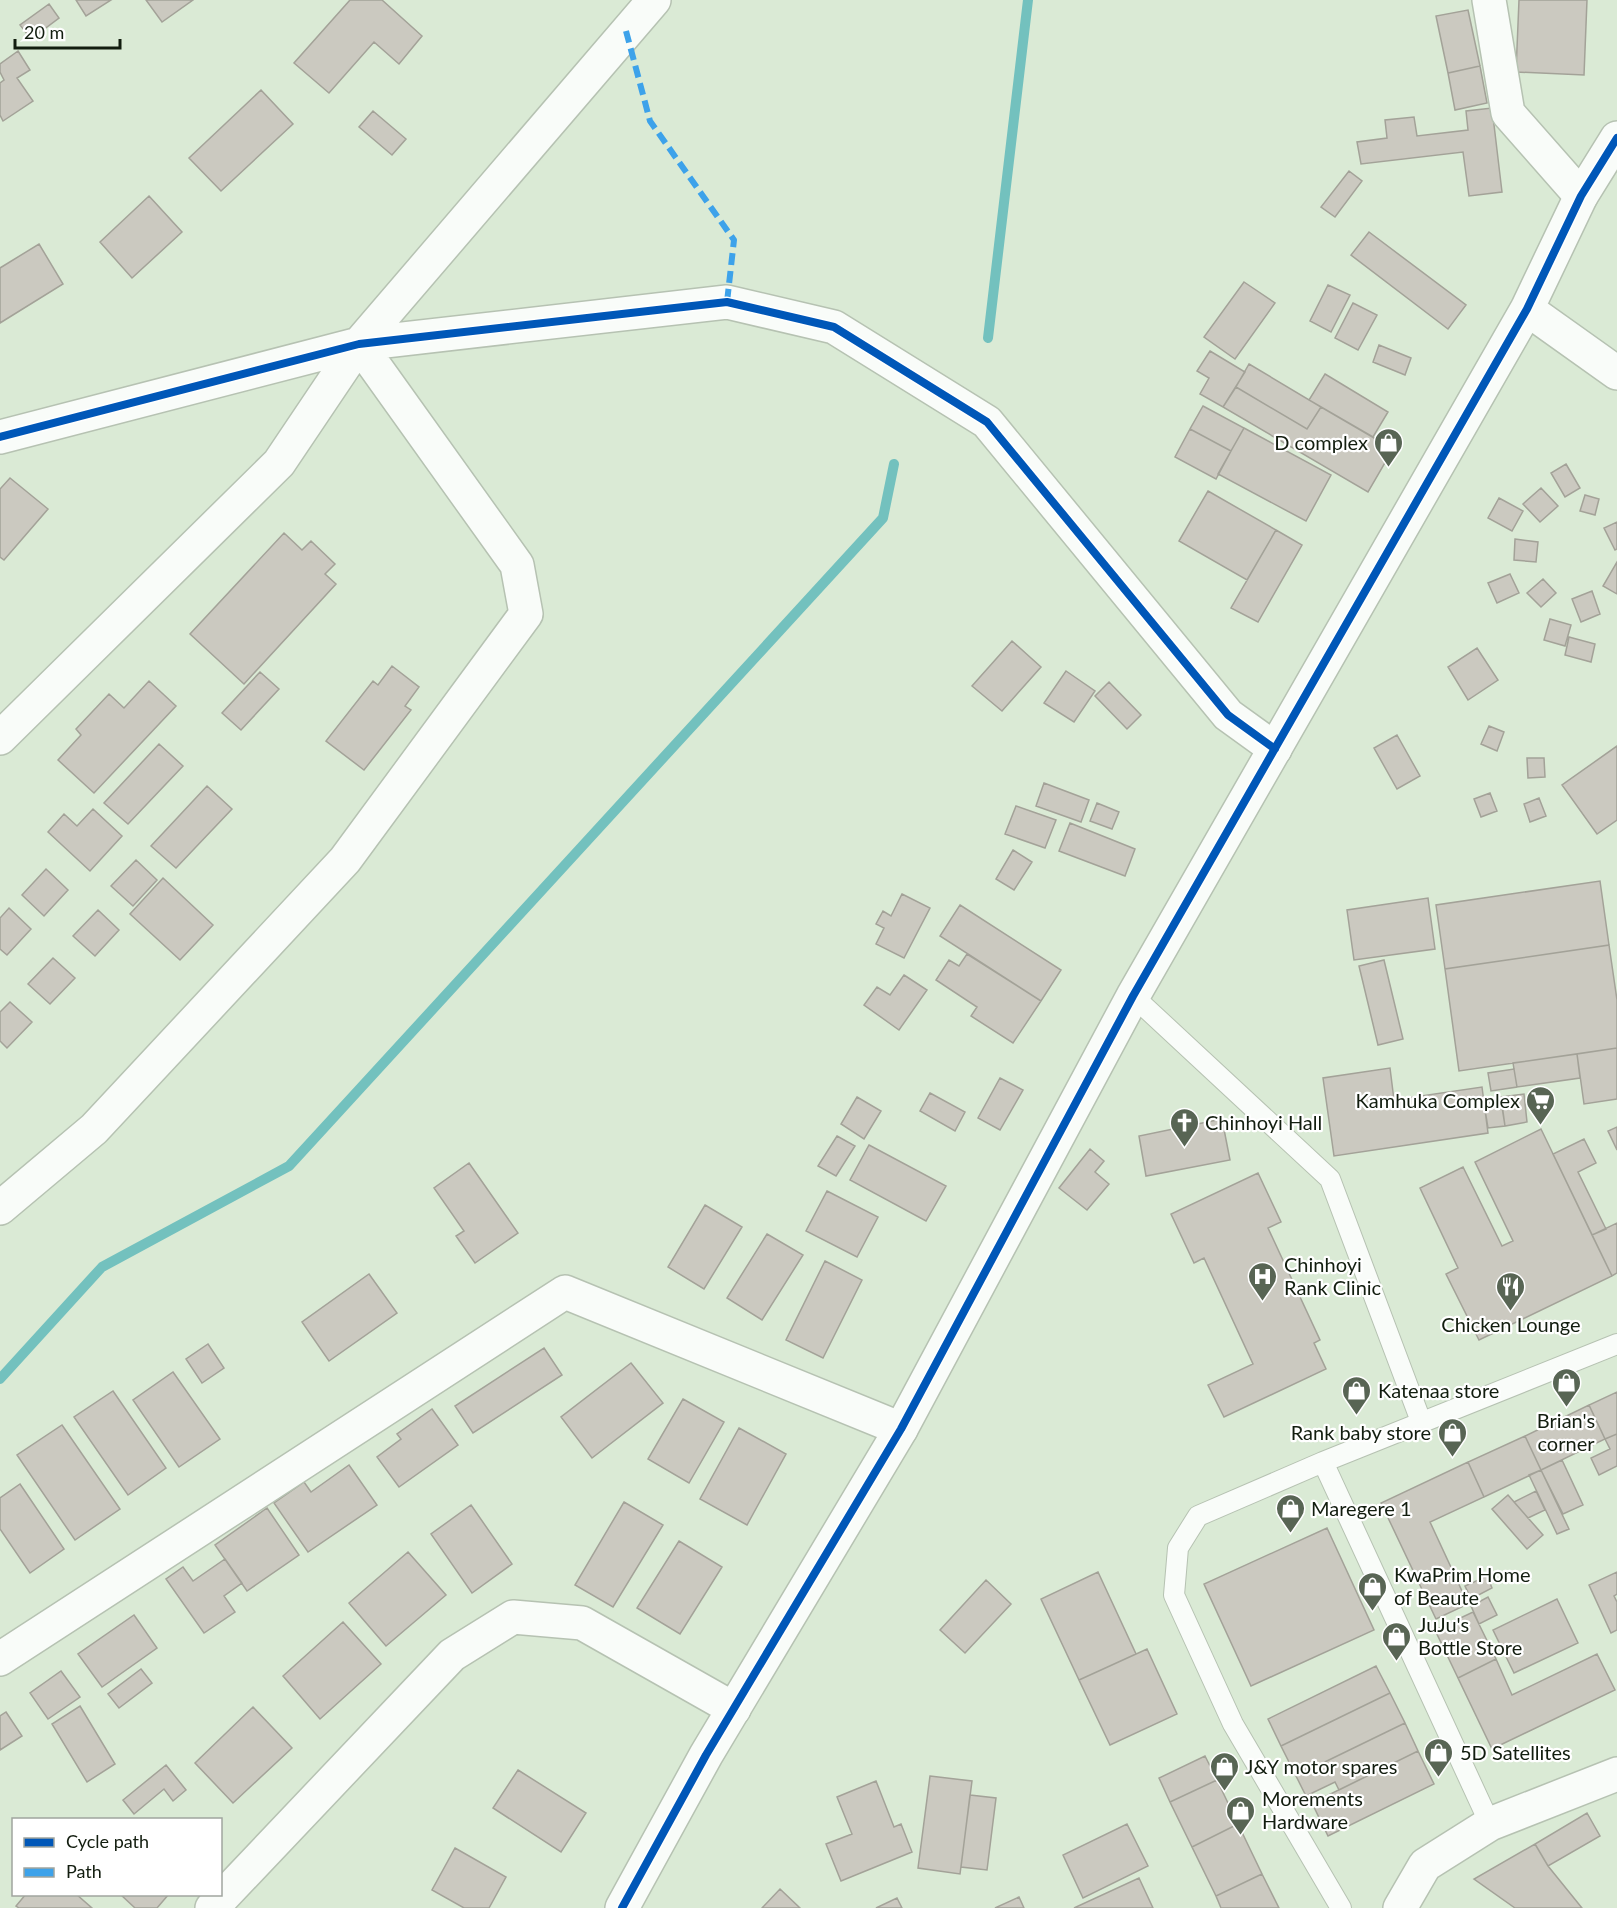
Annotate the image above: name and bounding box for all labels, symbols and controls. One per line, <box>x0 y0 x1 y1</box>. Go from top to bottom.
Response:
scale bar <box>15 12 120 50</box>
text: 20 m <box>24 21 64 43</box>
shop icon: D complex <box>1373 426 1405 468</box>
place label: D complex <box>1274 430 1368 454</box>
supermarket icon: Kamhuka Complex <box>1525 1084 1557 1126</box>
place label: Kamhuka Complex <box>1356 1088 1520 1112</box>
church icon: Chinhoyi Hall <box>1168 1106 1200 1148</box>
place label: Chinhoyi Hall <box>1205 1110 1322 1134</box>
place label: Chinhoyi Rank Clinic <box>1284 1252 1382 1299</box>
hospital icon: Chinhoyi Rank Clinic <box>1247 1260 1279 1302</box>
restaurant icon: Chicken Lounge <box>1495 1270 1527 1312</box>
place label: Chicken Lounge <box>1441 1312 1581 1336</box>
shop icon: Brian's corner <box>1550 1366 1582 1408</box>
shop icon: Katenaa store <box>1341 1374 1373 1416</box>
place label: Katenaa store <box>1378 1378 1499 1402</box>
place label: Brian's corner <box>1537 1408 1595 1455</box>
shop icon: Rank baby store <box>1436 1416 1468 1458</box>
place label: Rank baby store <box>1291 1420 1431 1444</box>
shop icon: Maregere 1 <box>1274 1492 1306 1534</box>
place label: Maregere 1 <box>1311 1496 1412 1520</box>
place label: KwaPrim Home of Beaute <box>1394 1562 1531 1609</box>
shop icon: KwaPrim Home of Beaute <box>1357 1570 1389 1612</box>
place label: JuJu's Bottle Store <box>1418 1612 1522 1659</box>
shop icon: JuJu's Bottle Store <box>1381 1620 1413 1662</box>
shop icon: 5D Satellites <box>1423 1736 1455 1778</box>
place label: 5D Satellites <box>1460 1740 1571 1764</box>
shop icon: J&Y motor spares <box>1208 1750 1240 1792</box>
place label: J&Y motor spares <box>1245 1754 1397 1778</box>
place label: Morements Hardware <box>1262 1786 1363 1833</box>
shop icon: Morements Hardware <box>1225 1794 1257 1836</box>
legend <box>12 1818 222 1896</box>
text: Cycle path <box>66 1830 149 1852</box>
text: Path <box>66 1860 102 1882</box>

